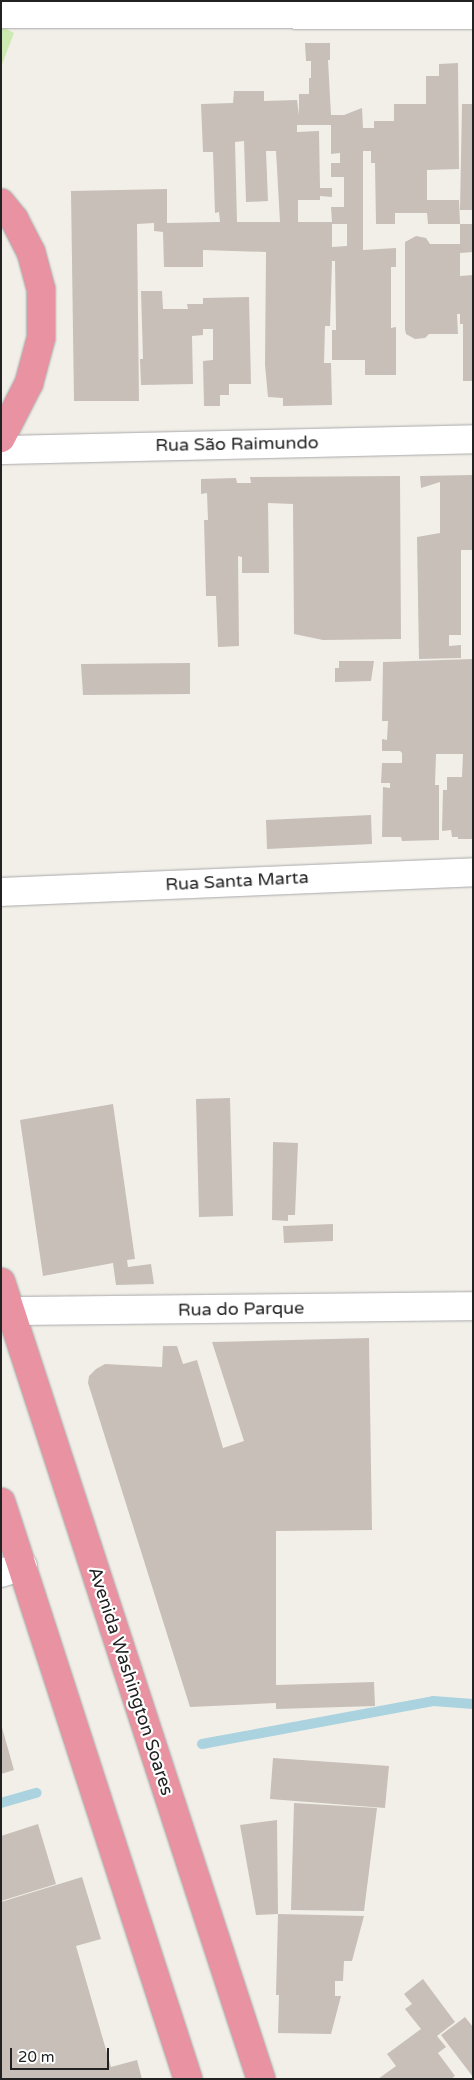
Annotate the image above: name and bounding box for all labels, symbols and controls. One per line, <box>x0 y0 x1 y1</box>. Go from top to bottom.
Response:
street label: Rua São Raimundo <box>155 432 319 456</box>
street label: Rua Santa Marta <box>165 866 309 896</box>
street label: Rua do Parque <box>178 1297 304 1321</box>
street label: Avenida Washington Soares <box>84 1564 178 1798</box>
scale bar <box>12 2038 111 2070</box>
text: 20 m <box>18 2048 55 2066</box>

